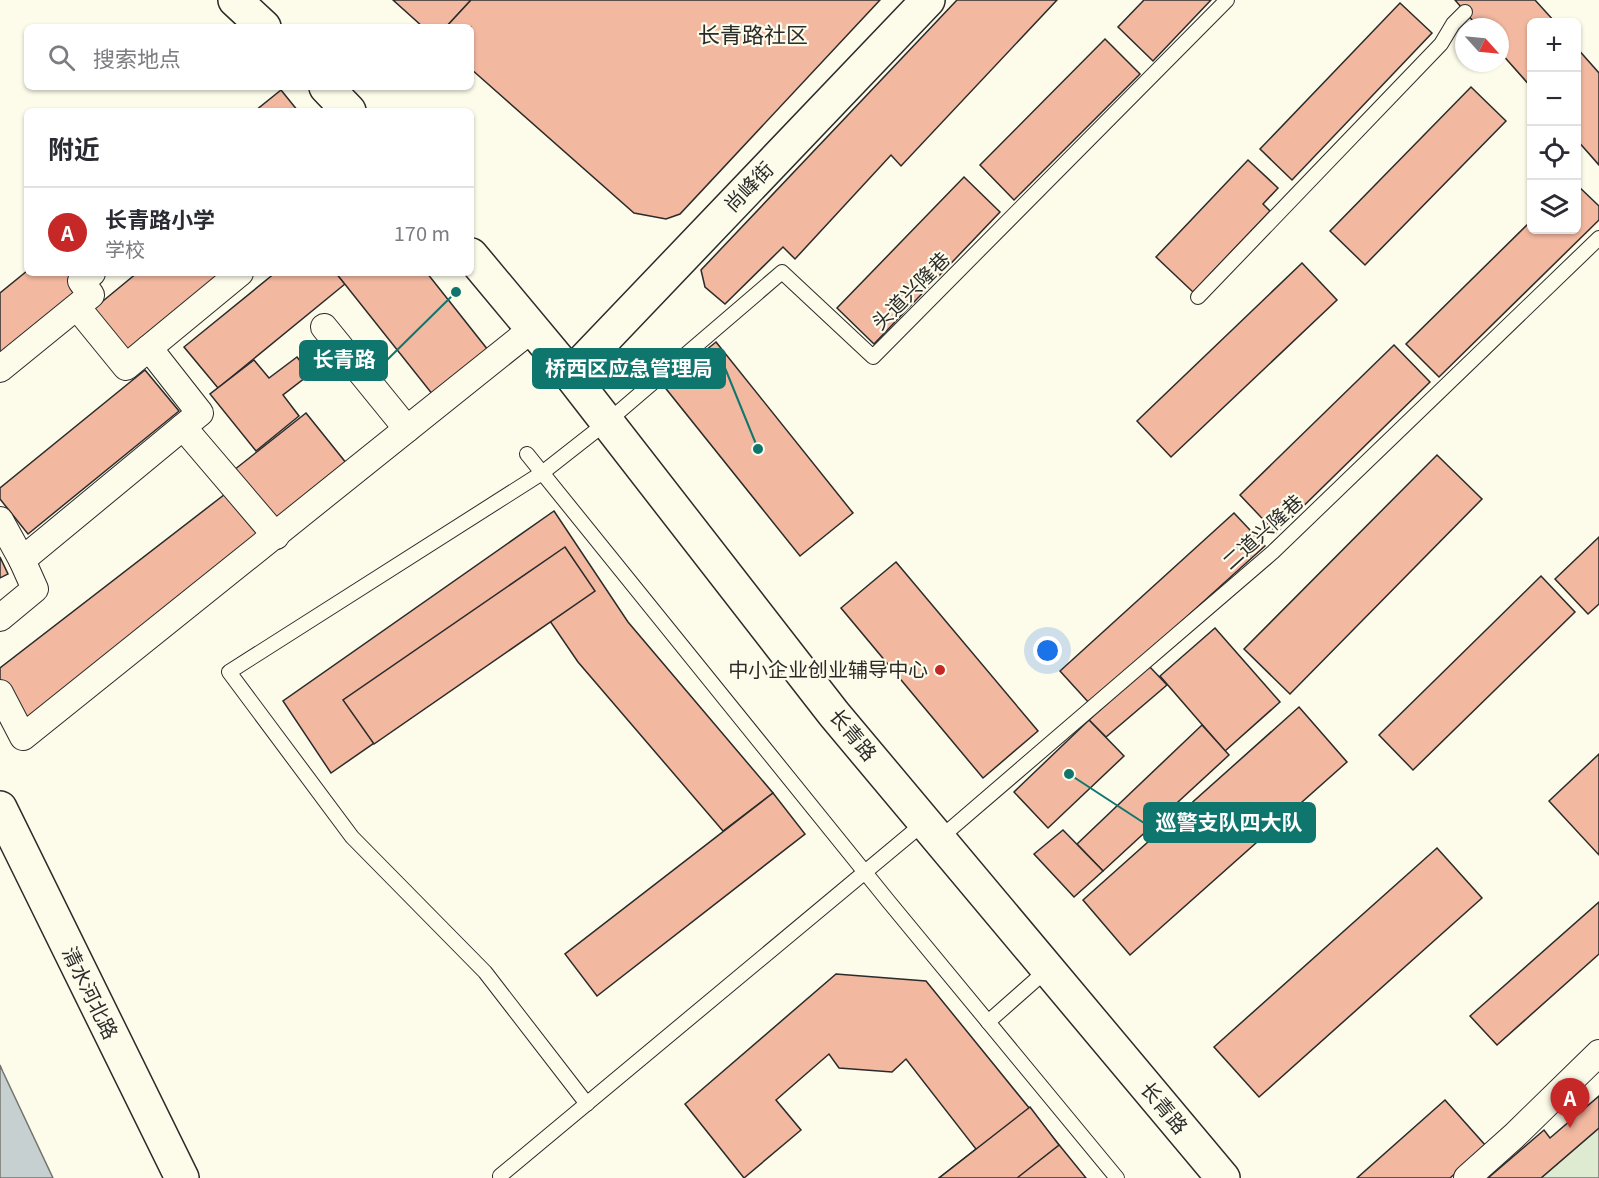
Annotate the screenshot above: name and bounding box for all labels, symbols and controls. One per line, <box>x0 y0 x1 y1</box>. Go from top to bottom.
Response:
district label: 长青路社区 <box>698 17 808 49</box>
north arrow <box>1455 18 1509 72</box>
map controls <box>1527 18 1581 234</box>
button: + <box>1527 18 1581 72</box>
search box <box>24 24 474 90</box>
icon: search <box>45 41 78 74</box>
text: 搜索地点 <box>93 41 181 73</box>
button: − <box>1527 72 1581 126</box>
button: locate <box>1527 126 1581 180</box>
text: 附近 <box>48 129 100 166</box>
street label: 尚峰街 <box>717 154 779 218</box>
button: layers <box>1527 180 1581 234</box>
text: 长青路小学 <box>105 202 215 234</box>
text: A <box>61 218 74 247</box>
text: 170 m <box>394 218 450 247</box>
text: 学校 <box>105 234 145 263</box>
street label: 头道兴隆巷 <box>864 244 956 336</box>
callout: 长青路 <box>300 341 387 380</box>
text: 长青路 <box>313 343 376 373</box>
callout: 桥西区应急管理局 <box>533 349 725 388</box>
text: 桥西区应急管理局 <box>545 352 713 382</box>
street label: 二道兴隆巷 <box>1215 487 1309 575</box>
your location <box>1033 636 1062 665</box>
place label: 中小企业创业辅导中心 <box>728 654 928 683</box>
marker: 中小企业创业辅导中心 <box>933 663 947 677</box>
street label: 长青路 <box>824 702 885 766</box>
callout: 巡警支队四大队 <box>1144 803 1315 842</box>
text: 巡警支队四大队 <box>1156 806 1303 836</box>
street label: 清水河北路 <box>56 941 126 1044</box>
street label: 长青路 <box>1135 1075 1196 1139</box>
pin: A <box>1550 1078 1590 1128</box>

